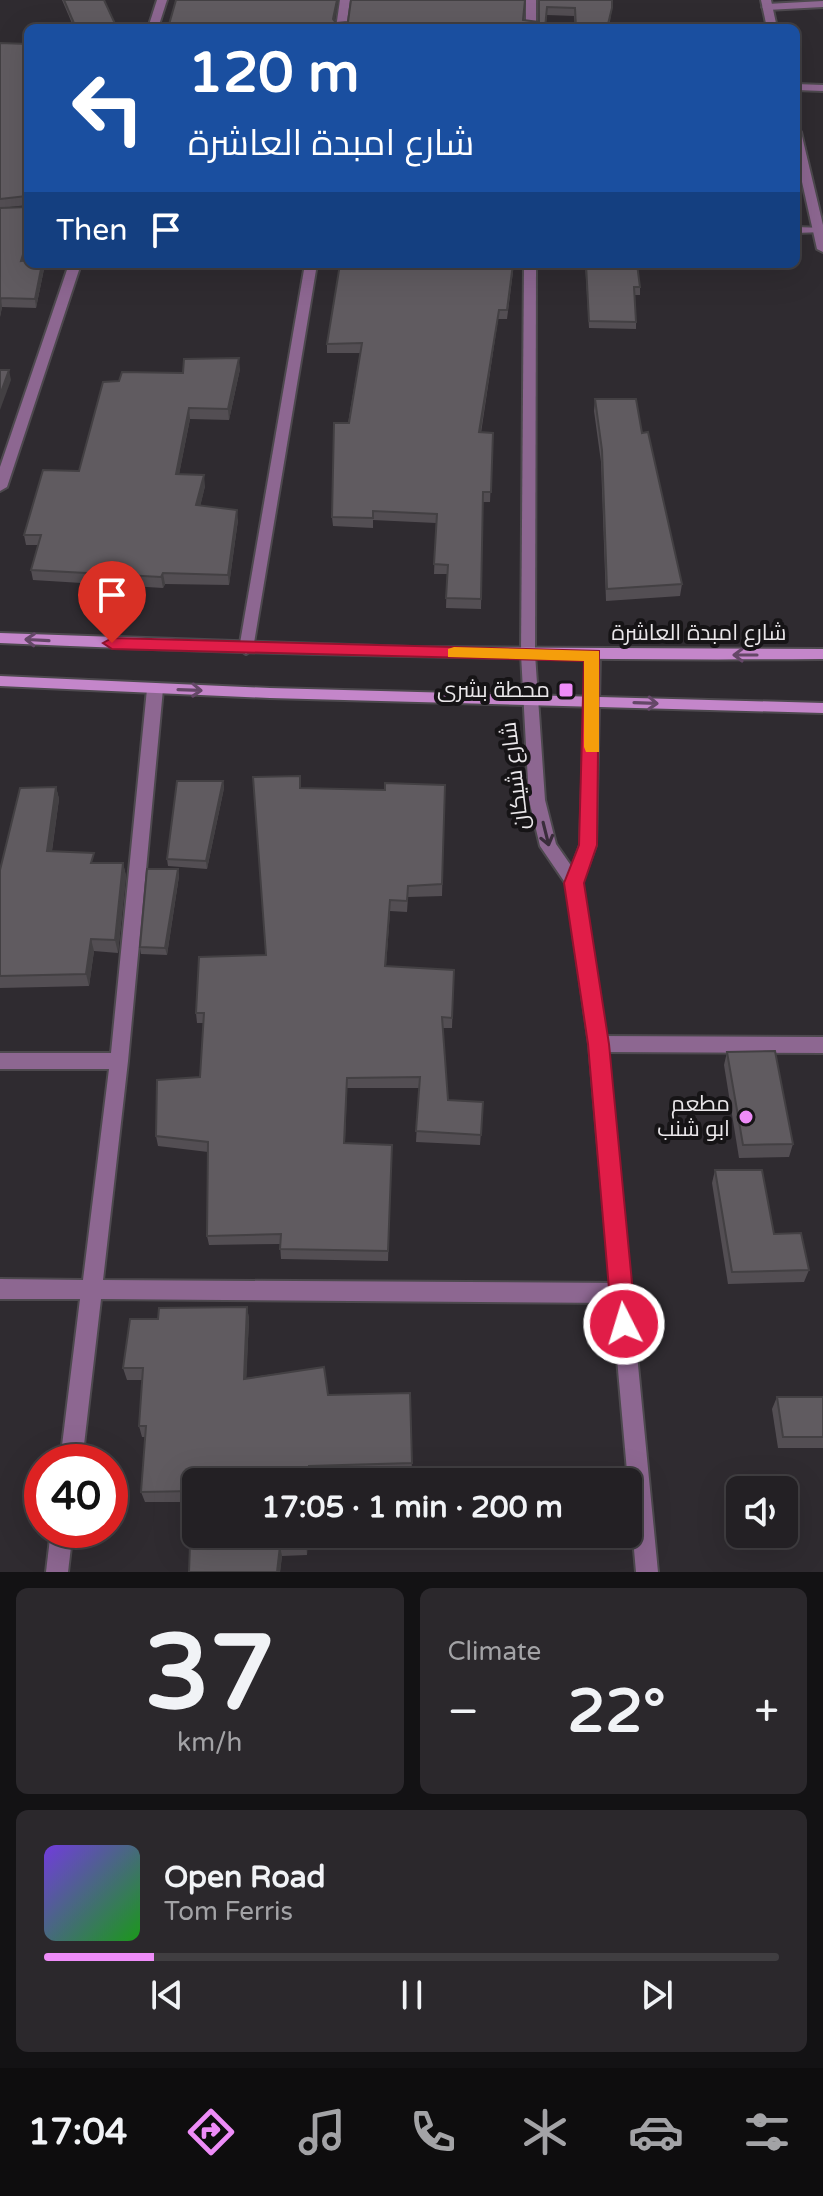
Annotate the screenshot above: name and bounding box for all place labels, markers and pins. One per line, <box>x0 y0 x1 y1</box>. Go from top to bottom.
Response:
pin <box>78 561 146 643</box>
place label: محطة بشرى <box>437 677 550 703</box>
marker: محطة بشرى <box>557 681 575 699</box>
place label: مطعم ابو شنب <box>657 1091 730 1142</box>
marker: مطعم ابو شنب <box>737 1108 755 1126</box>

